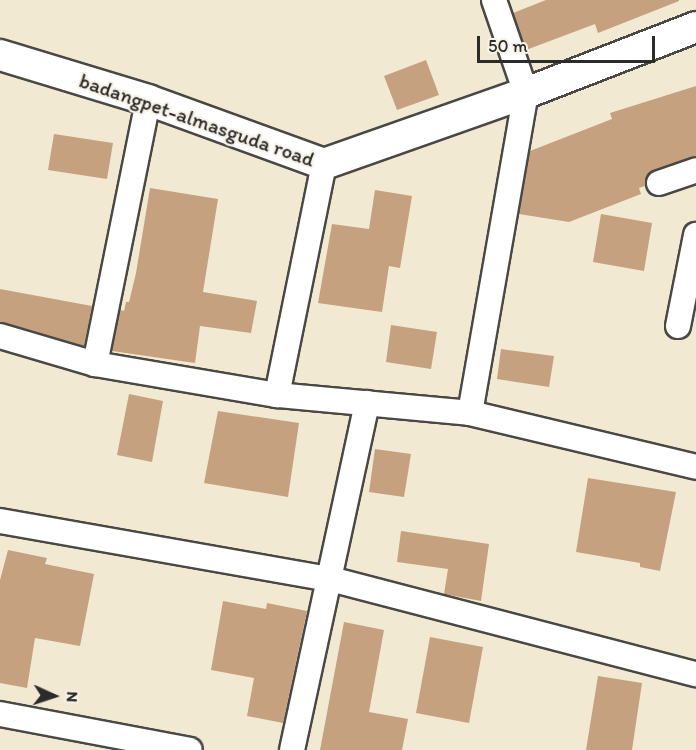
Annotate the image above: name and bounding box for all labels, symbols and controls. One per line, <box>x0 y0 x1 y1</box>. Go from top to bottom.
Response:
scale bar <box>480 24 658 62</box>
text: 50 m <box>488 35 528 57</box>
street label: badangpet-almasguda road <box>76 68 318 172</box>
north arrow <box>24 666 84 726</box>
text: N <box>63 691 82 703</box>

